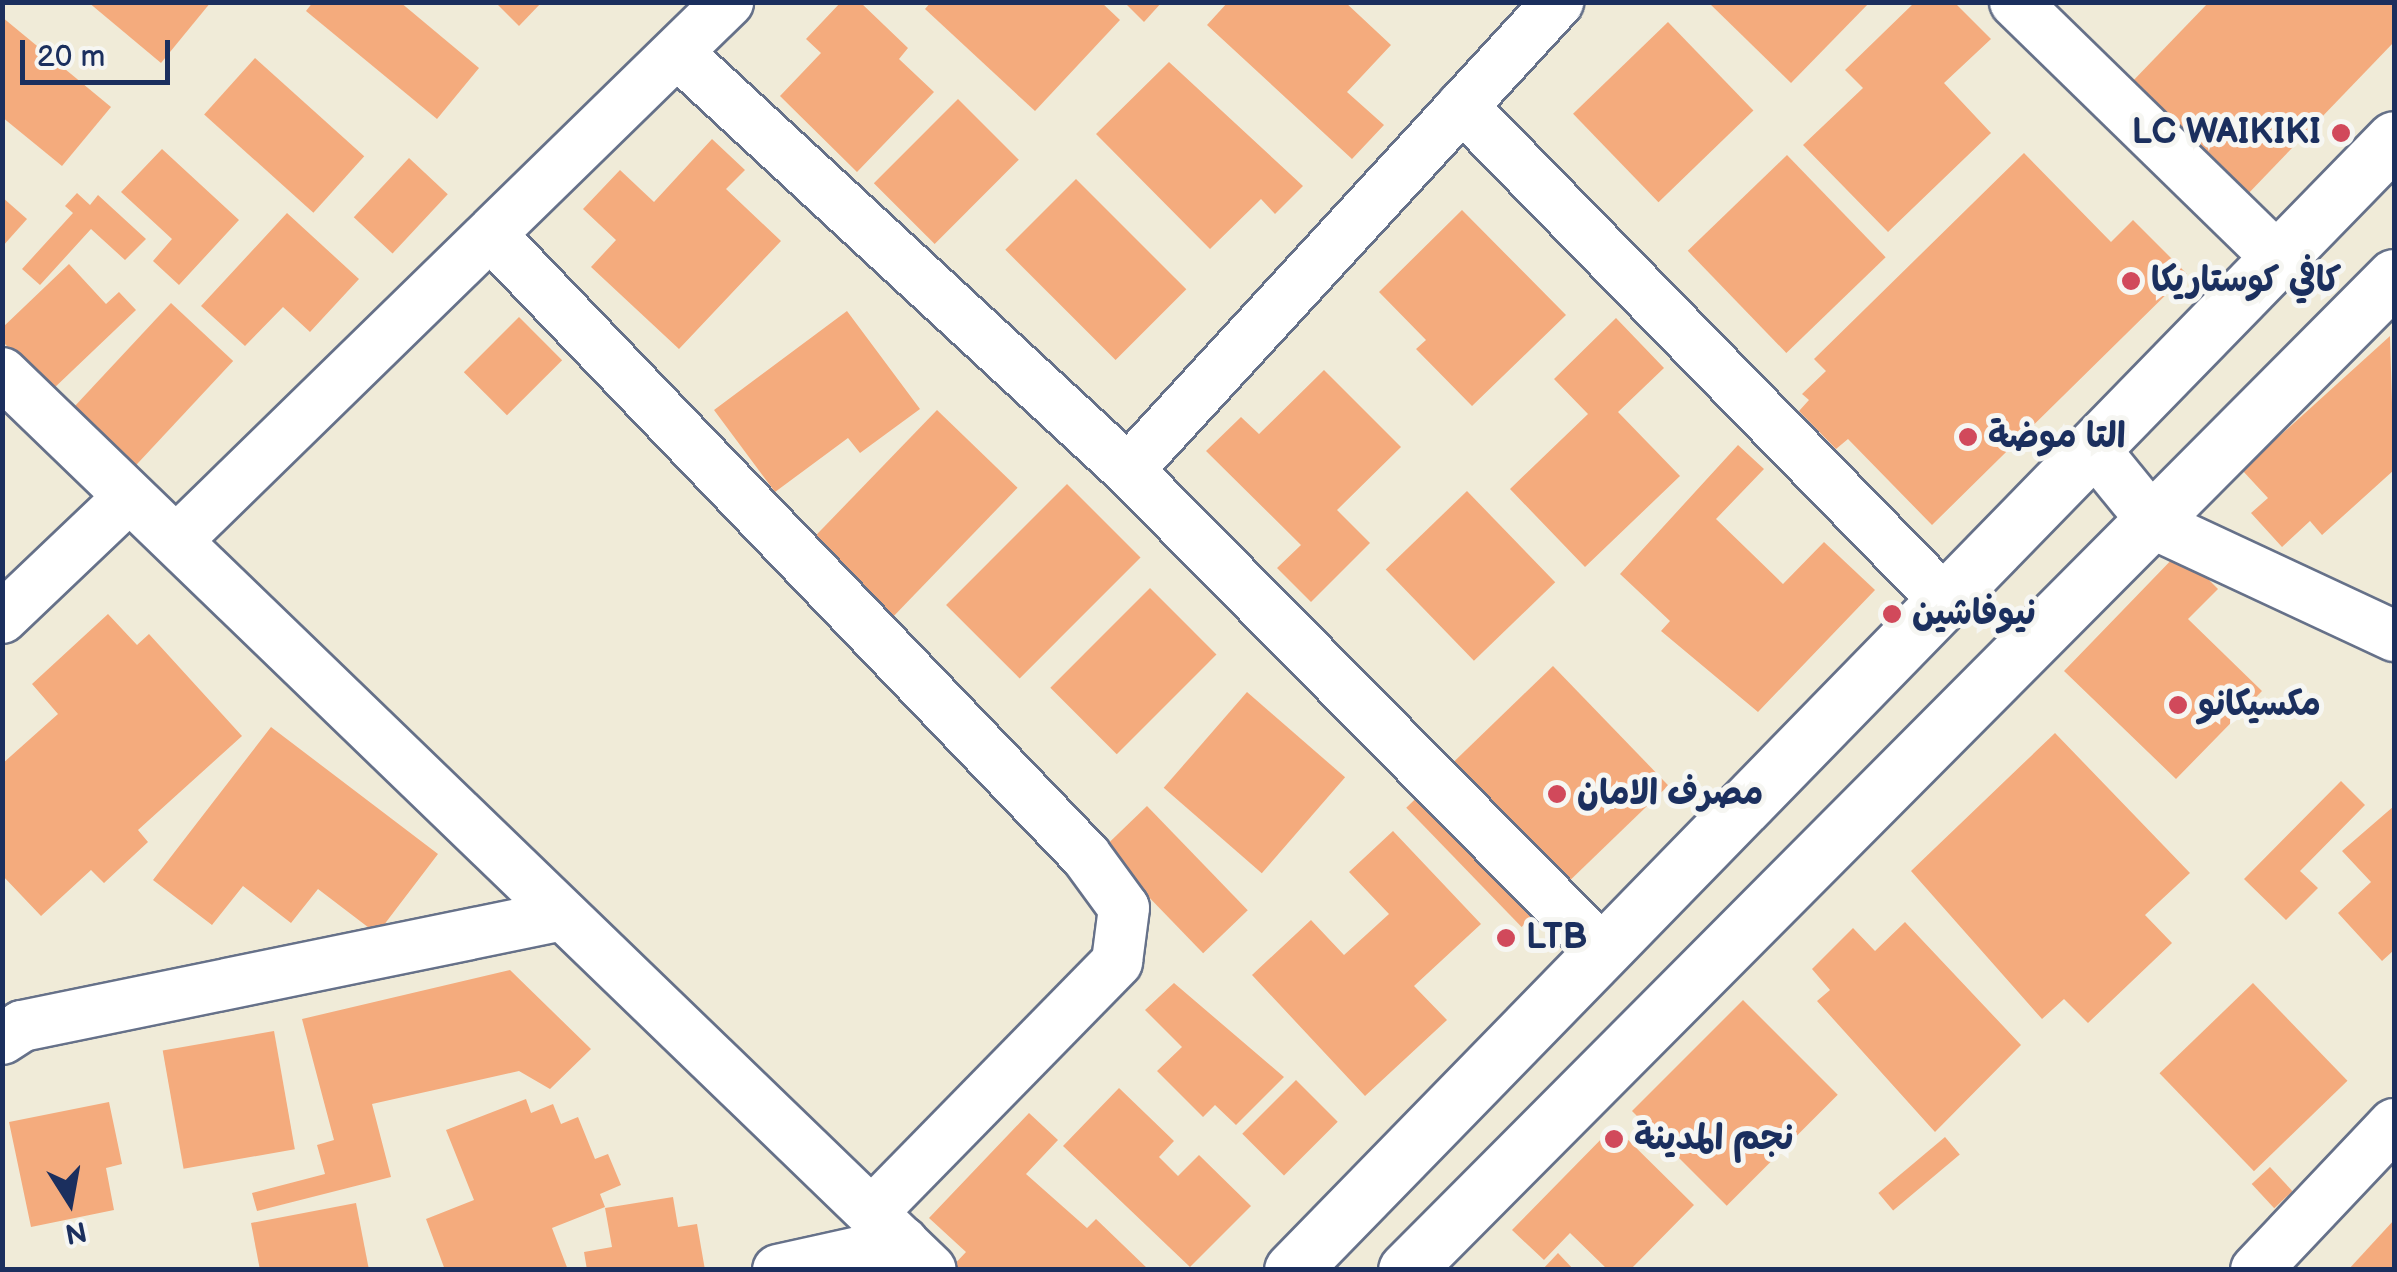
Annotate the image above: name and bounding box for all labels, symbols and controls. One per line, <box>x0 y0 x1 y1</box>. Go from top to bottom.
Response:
scale bar <box>25 20 175 82</box>
text: 20 m <box>37 39 105 75</box>
place label: LC WAIKIKI <box>2132 112 2321 154</box>
marker: LC WAIKIKI <box>2330 122 2352 144</box>
place label: كافي كوستاريكا <box>2151 260 2341 302</box>
marker: كافي كوستاريكا <box>2120 270 2142 292</box>
place label: التا موضة <box>1988 416 2126 458</box>
marker: التا موضة <box>1957 426 1979 448</box>
place label: نيوفاشين <box>1912 593 2036 635</box>
marker: نيوفاشين <box>1881 603 1903 625</box>
place label: مكسيكانو <box>2198 684 2321 726</box>
marker: مكسيكانو <box>2167 694 2189 716</box>
place label: مصرف الامان <box>1577 773 1763 815</box>
marker: مصرف الامان <box>1546 783 1568 805</box>
place label: LTB <box>1526 917 1587 959</box>
marker: LTB <box>1495 927 1517 949</box>
place label: نجم المدينة <box>1634 1118 1794 1160</box>
marker: نجم المدينة <box>1603 1128 1625 1150</box>
north arrow <box>20 1152 120 1252</box>
text: N <box>62 1214 89 1250</box>

